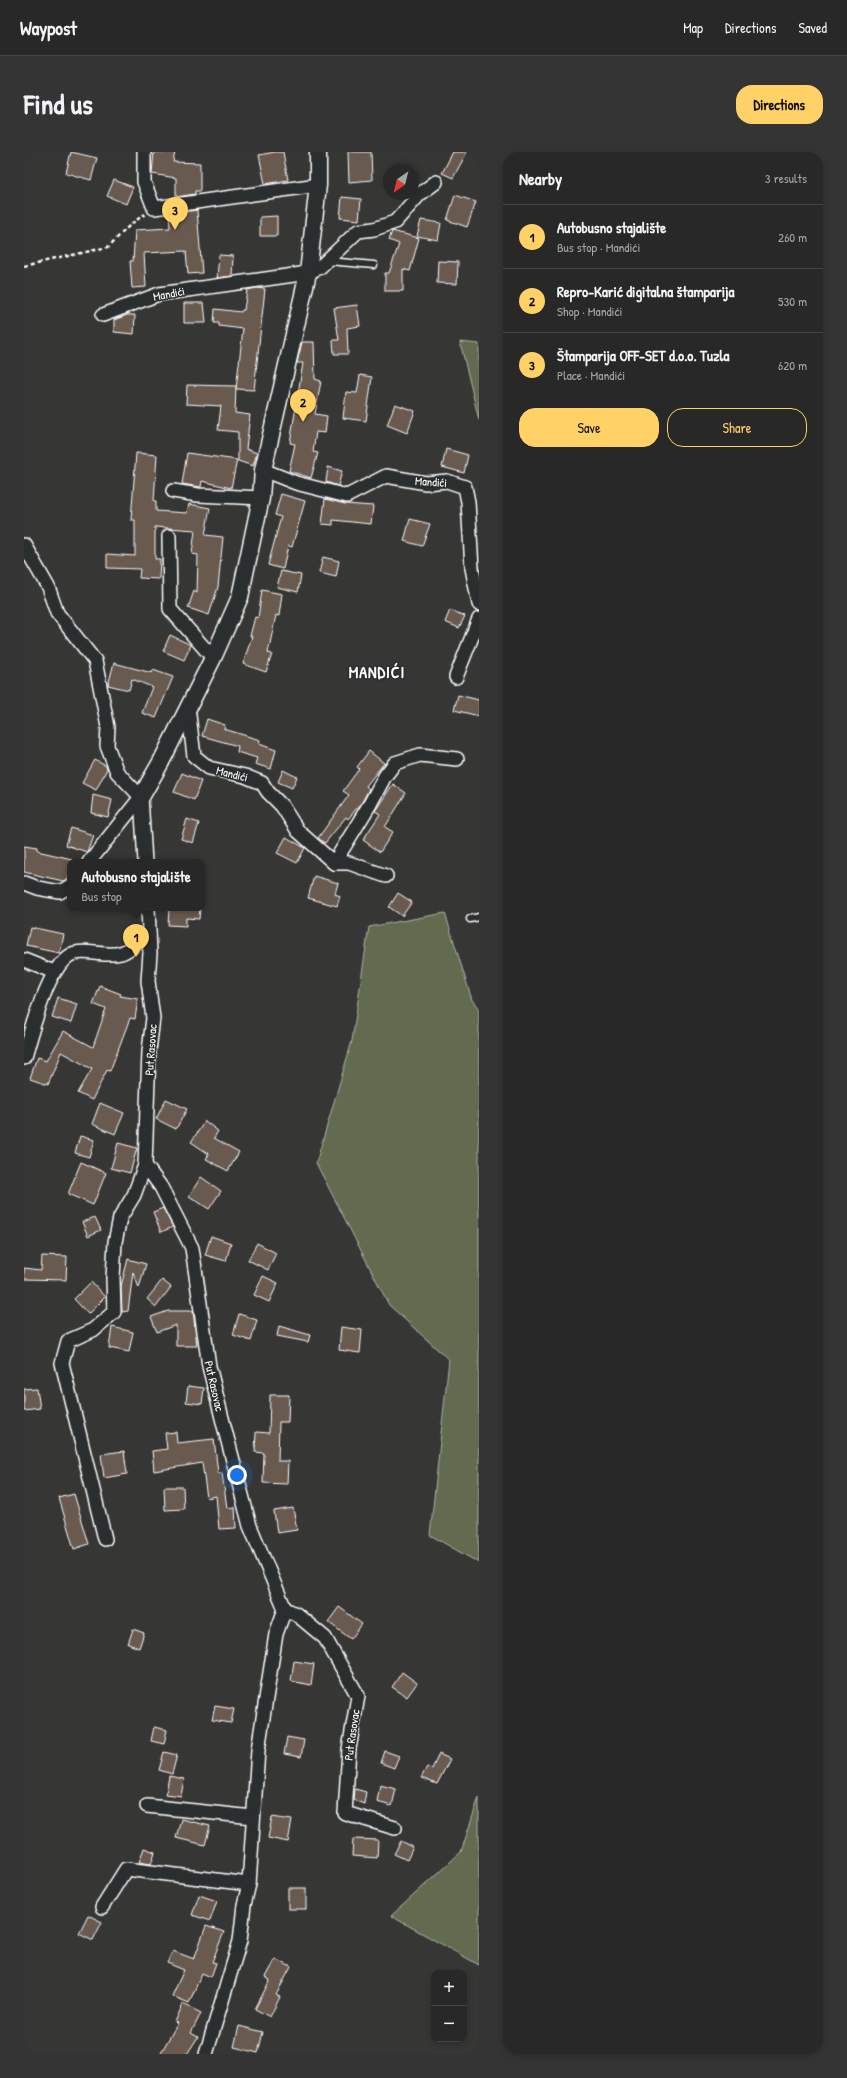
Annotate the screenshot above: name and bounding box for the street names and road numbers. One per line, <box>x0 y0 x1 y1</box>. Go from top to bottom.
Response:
street label: Mandići <box>152 282 186 305</box>
street label: Mandići <box>414 472 448 491</box>
street label: Mandići <box>215 761 250 786</box>
street label: Put Rasovac <box>140 1023 161 1076</box>
street label: Put Rasovac <box>200 1359 229 1413</box>
street label: Put Rasovac <box>340 1708 364 1761</box>

